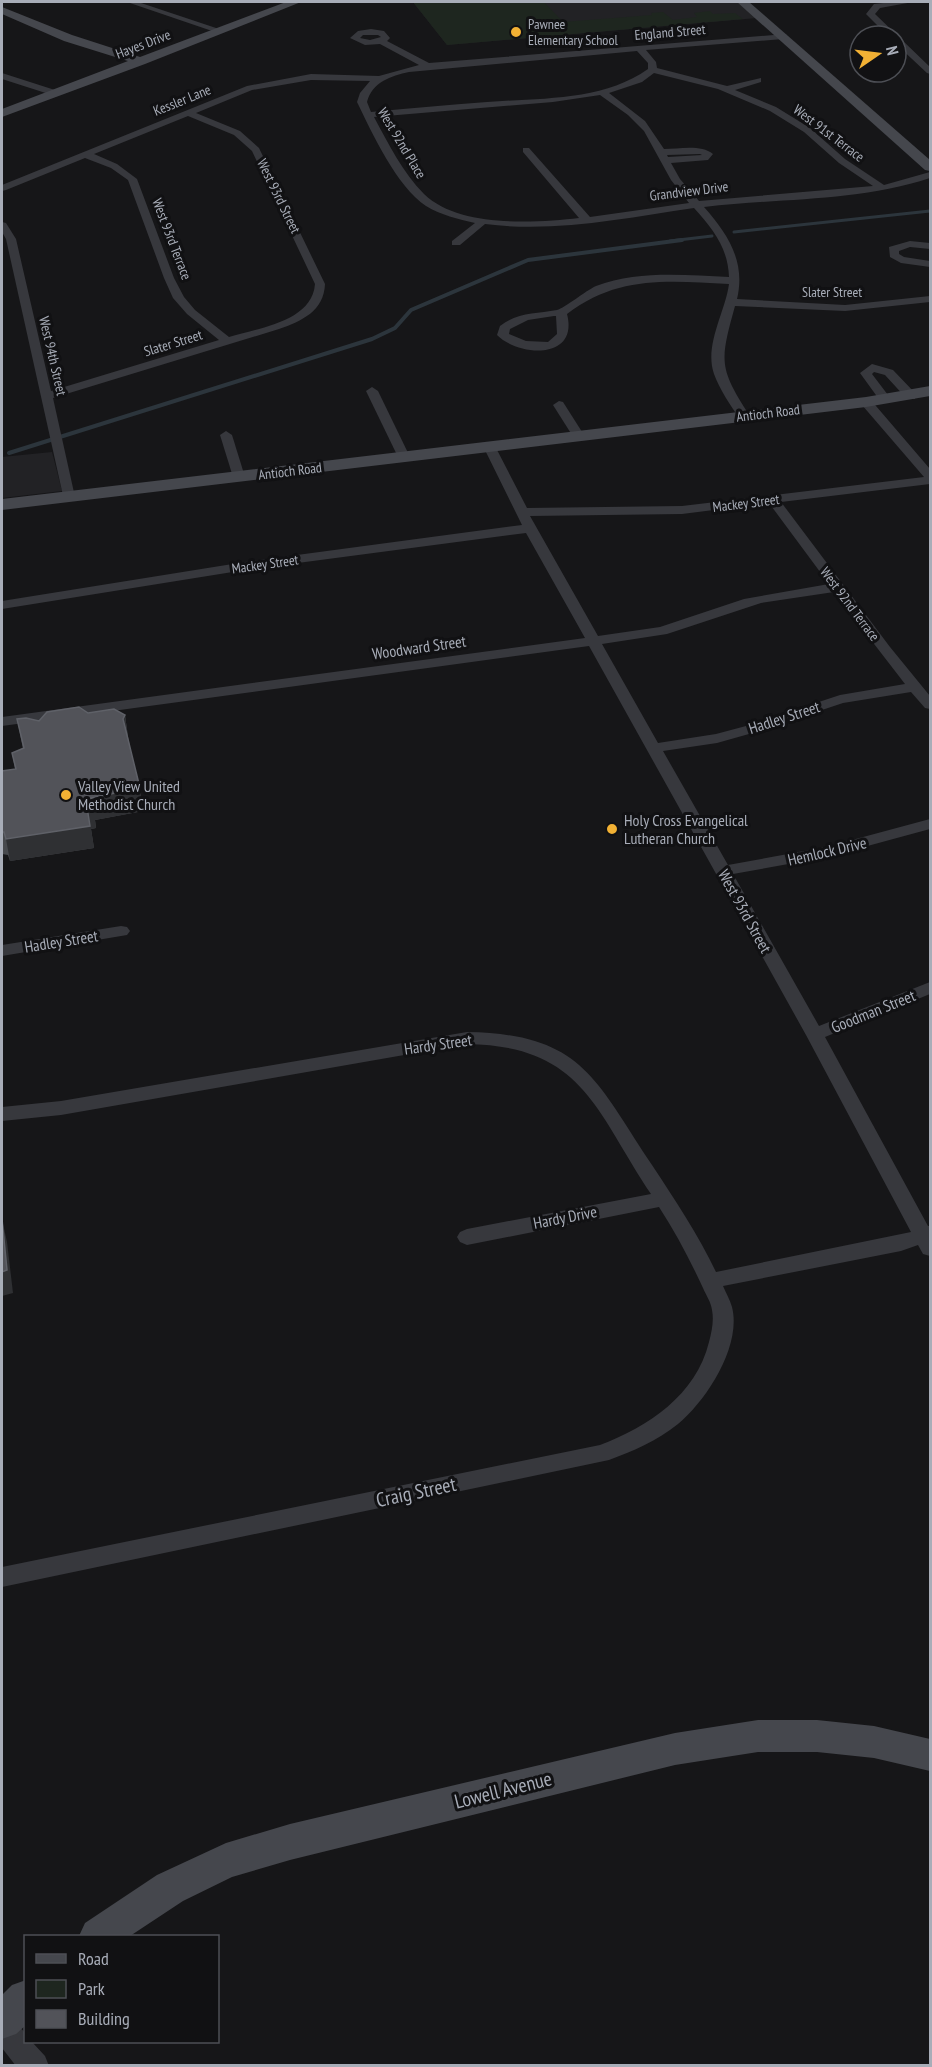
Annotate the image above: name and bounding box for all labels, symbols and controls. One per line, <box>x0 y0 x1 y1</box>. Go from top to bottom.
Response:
place label: Pawnee Elementary School <box>528 15 618 49</box>
street label: England Street <box>634 20 706 44</box>
north arrow <box>848 24 908 84</box>
street label: Hayes Drive <box>113 25 173 63</box>
marker: Pawnee Elementary School <box>509 25 523 39</box>
text: N <box>882 44 903 57</box>
street label: Kessler Lane <box>151 80 214 120</box>
street label: West 91st Terrace <box>790 100 868 166</box>
street label: West 92nd Place <box>374 104 430 182</box>
street label: West 93rd Street <box>253 156 305 236</box>
street label: Grandview Drive <box>649 177 730 205</box>
street label: West 93rd Terrace <box>148 196 196 282</box>
street label: Slater Street <box>802 283 862 301</box>
street label: West 94th Street <box>35 315 71 398</box>
street label: Slater Street <box>142 326 205 360</box>
street label: Antioch Road <box>735 400 801 426</box>
street label: Antioch Road <box>257 458 323 484</box>
street label: Mackey Street <box>712 490 781 516</box>
street label: Mackey Street <box>230 550 300 578</box>
street label: West 92nd Terrace <box>816 563 884 645</box>
street label: Woodward Street <box>371 630 468 663</box>
street label: Hadley Street <box>746 696 823 738</box>
place label: Valley View United Methodist Church <box>77 776 180 814</box>
marker: Valley View United Methodist Church <box>59 788 73 802</box>
place label: Holy Cross Evangelical Lutheran Church <box>624 810 748 848</box>
marker: Holy Cross Evangelical Lutheran Church <box>605 822 619 836</box>
street label: Hemlock Drive <box>786 832 868 870</box>
street label: West 93rd Street <box>714 866 776 957</box>
street label: Hadley Street <box>23 925 100 957</box>
street label: Goodman Street <box>828 985 919 1037</box>
street label: Hardy Street <box>403 1029 474 1059</box>
street label: Hardy Drive <box>532 1201 598 1233</box>
street label: Craig Street <box>374 1471 459 1513</box>
street label: Lowell Avenue <box>452 1765 554 1815</box>
legend <box>24 1935 219 2043</box>
text: Road <box>78 1947 109 1970</box>
text: Park <box>78 1977 105 2000</box>
text: Building <box>78 2007 130 2030</box>

